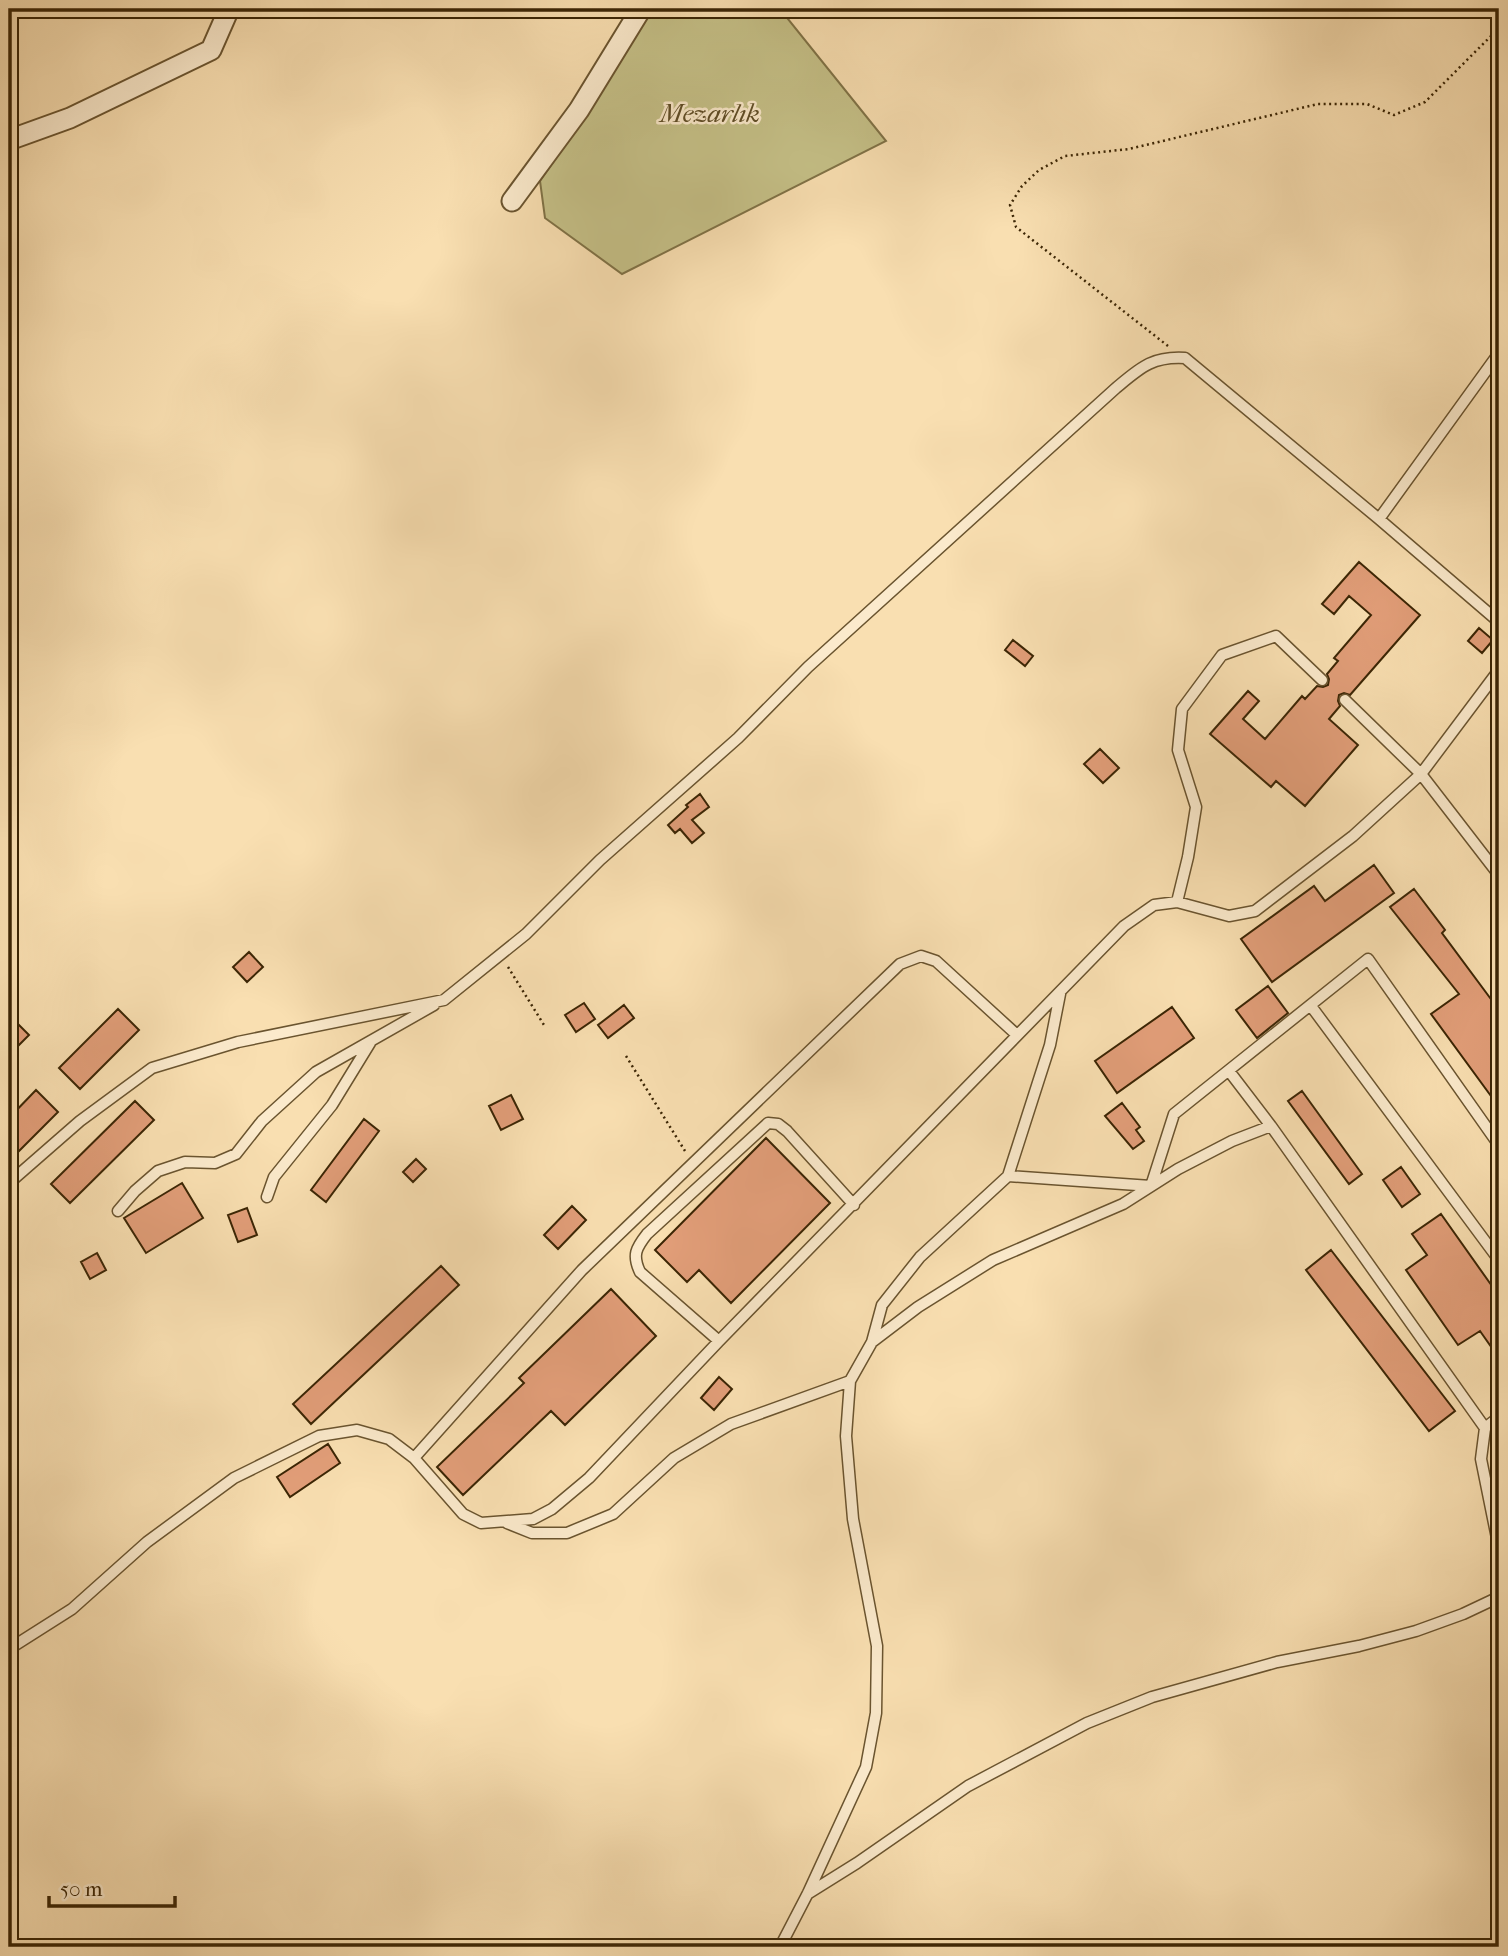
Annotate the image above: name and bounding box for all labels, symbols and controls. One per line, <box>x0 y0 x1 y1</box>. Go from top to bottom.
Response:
park label: Mezarlık <box>658 98 760 129</box>
scale bar <box>49 1865 175 1909</box>
text: 50 m <box>60 1877 103 1901</box>

